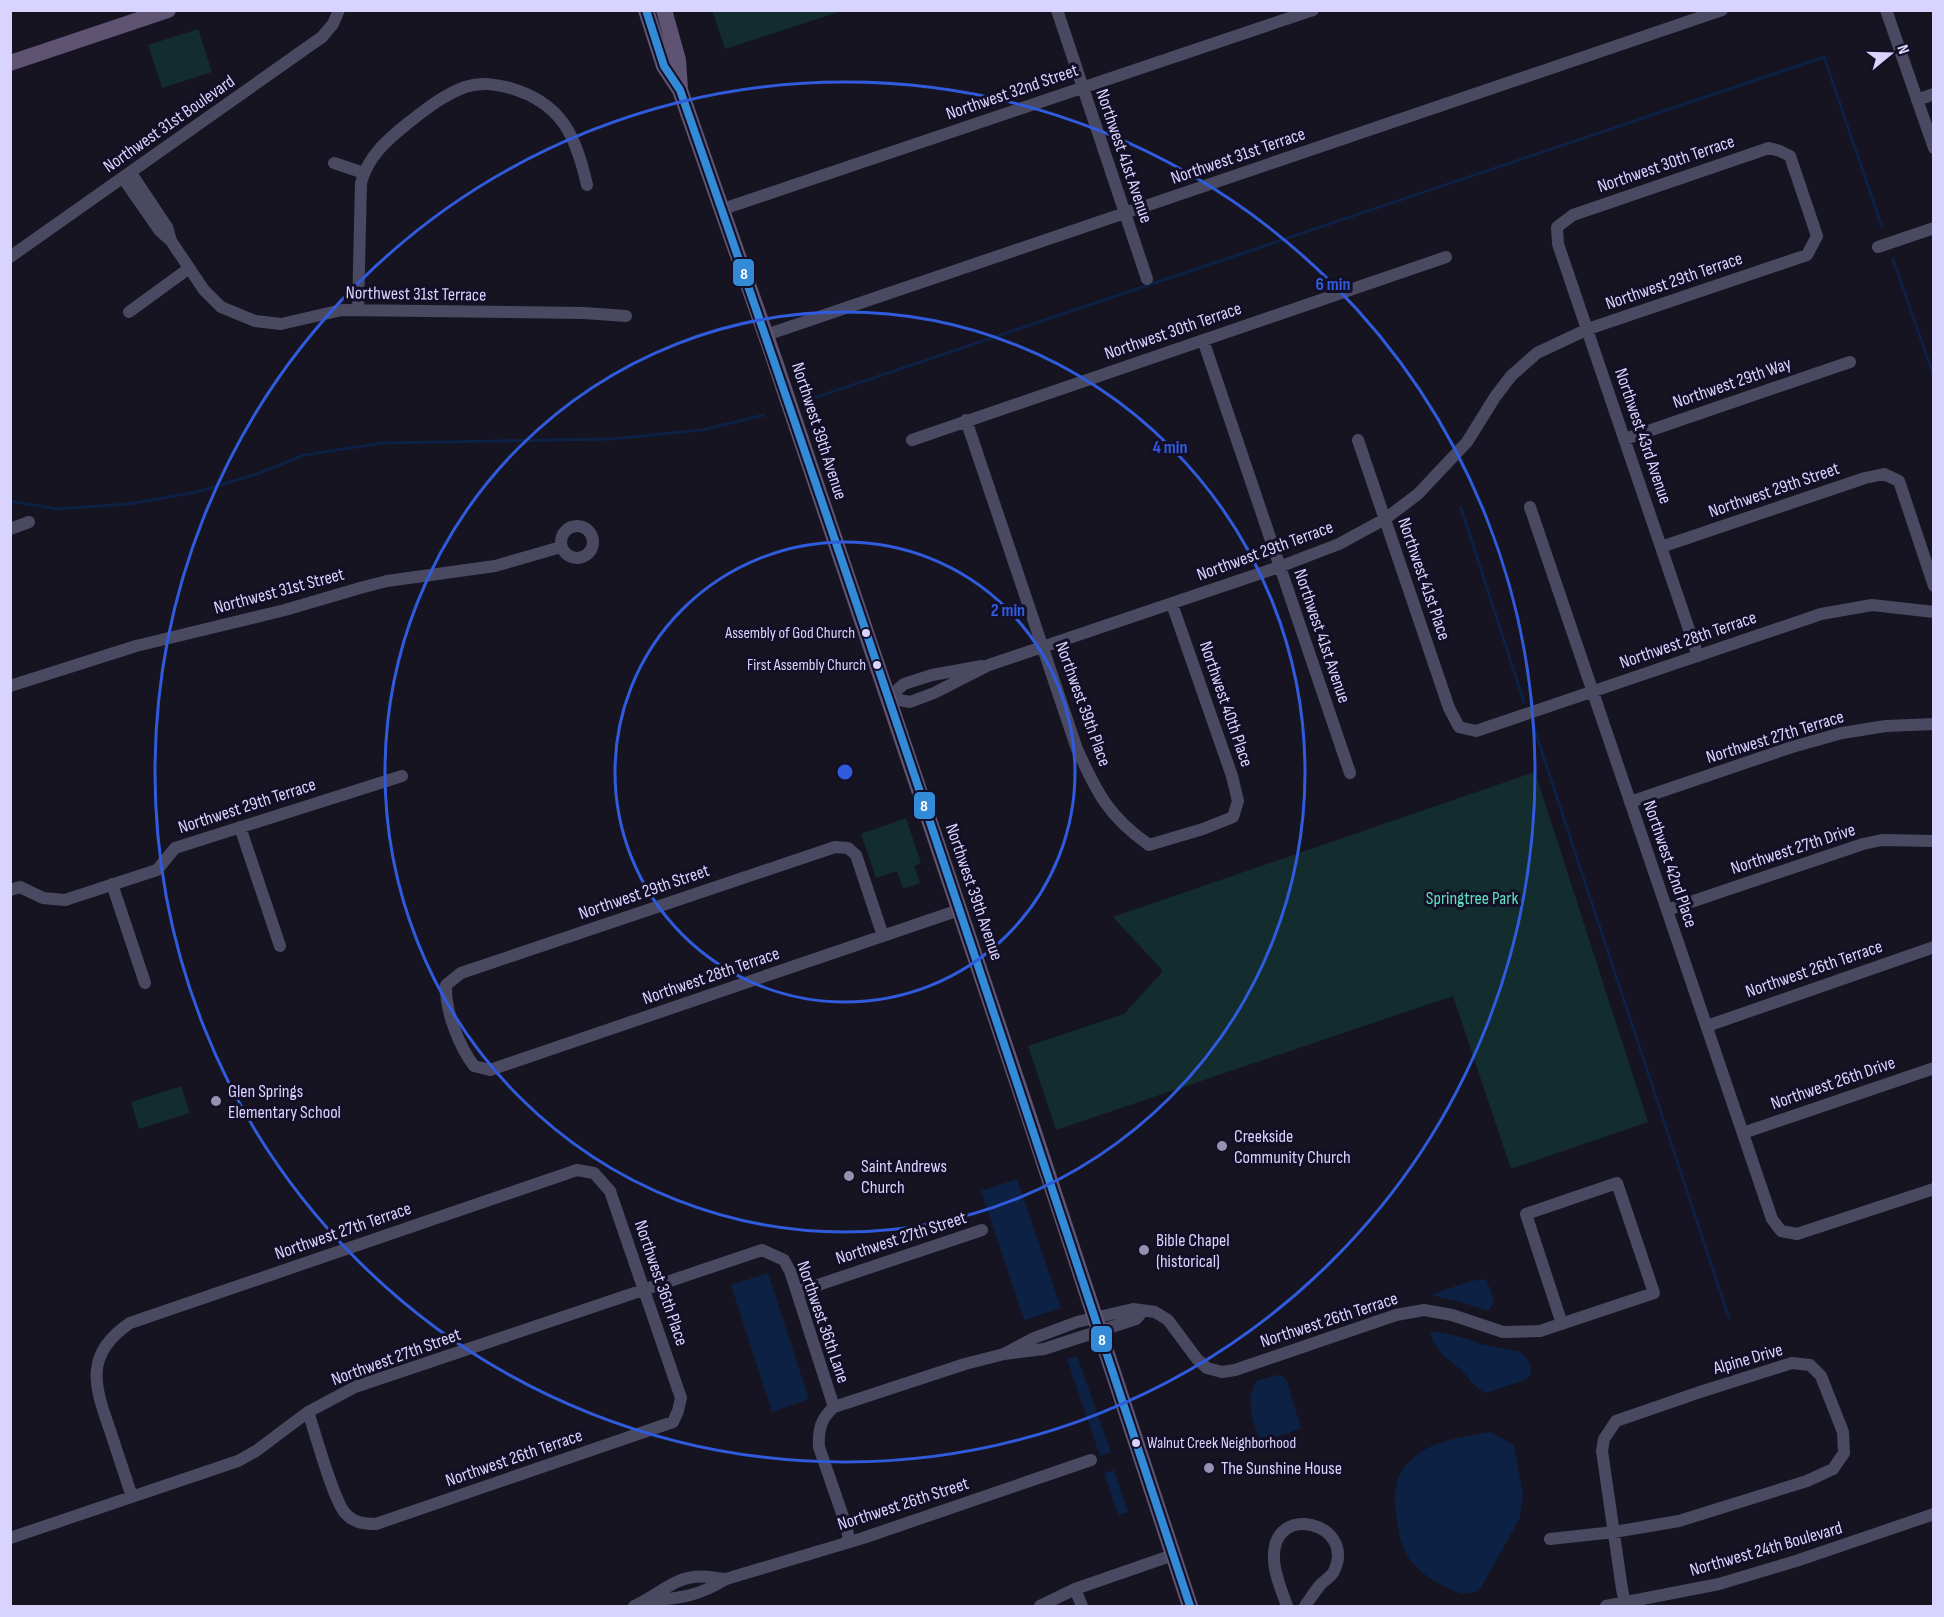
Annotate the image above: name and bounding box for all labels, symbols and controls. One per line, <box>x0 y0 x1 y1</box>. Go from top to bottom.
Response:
north arrow <box>1860 24 1920 84</box>
text: N <box>1892 42 1913 57</box>
street label: Northwest 32nd Street <box>943 59 1081 124</box>
street label: Northwest 31st Boulevard <box>99 71 239 177</box>
street label: Northwest 41st Avenue <box>1091 86 1157 226</box>
street label: Northwest 31st Terrace <box>1168 123 1308 189</box>
street label: Northwest 30th Terrace <box>1595 131 1737 197</box>
street label: Northwest 29th Terrace <box>1603 248 1745 314</box>
line badge: 8 <box>732 258 755 287</box>
text: 8 <box>740 265 748 284</box>
text: 6 min <box>1316 274 1350 295</box>
street label: Northwest 31st Terrace <box>345 282 487 306</box>
street label: Northwest 30th Terrace <box>1102 298 1244 364</box>
street label: Northwest 29th Way <box>1670 353 1794 413</box>
street label: Northwest 39th Avenue <box>787 360 851 502</box>
street label: Northwest 43rd Avenue <box>1610 366 1676 506</box>
text: 4 min <box>1153 437 1187 458</box>
street label: Northwest 29th Street <box>1706 458 1843 522</box>
street label: Northwest 41st Place <box>1393 515 1455 643</box>
street label: Northwest 29th Terrace <box>1194 517 1336 585</box>
street label: Northwest 31st Street <box>212 563 347 618</box>
street label: Northwest 41st Avenue <box>1289 566 1355 706</box>
text: 2 min <box>991 600 1025 621</box>
street label: Northwest 28th Terrace <box>1617 607 1759 673</box>
place label: Assembly of God Church <box>724 624 855 643</box>
marker: Assembly of God Church <box>860 627 872 639</box>
street label: Northwest 39th Place <box>1051 639 1115 769</box>
street label: Northwest 40th Place <box>1195 639 1257 769</box>
place label: First Assembly Church <box>747 656 866 675</box>
marker: First Assembly Church <box>871 659 883 671</box>
street label: Northwest 27th Terrace <box>1704 706 1846 768</box>
centre of rings <box>835 762 855 782</box>
street label: Northwest 29th Terrace <box>175 774 319 838</box>
line badge: 8 <box>913 791 936 820</box>
text: 8 <box>920 797 928 816</box>
street label: Northwest 42nd Place <box>1638 798 1702 930</box>
street label: Northwest 27th Drive <box>1728 819 1858 879</box>
street label: Northwest 39th Avenue <box>941 821 1007 963</box>
street label: Northwest 29th Street <box>576 860 713 924</box>
park label: Springtree Park <box>1426 888 1518 909</box>
street label: Northwest 26th Terrace <box>1743 936 1885 1002</box>
street label: Northwest 28th Terrace <box>640 943 782 1009</box>
street label: Northwest 26th Drive <box>1768 1052 1898 1114</box>
place label: Glen Springs Elementary School <box>228 1081 341 1123</box>
marker: Glen Springs Elementary School <box>209 1094 223 1108</box>
place label: Creekside Community Church <box>1234 1126 1351 1168</box>
marker: Creekside Community Church <box>1215 1139 1229 1153</box>
place label: Saint Andrews Church <box>861 1156 947 1198</box>
marker: Saint Andrews Church <box>842 1169 856 1183</box>
street label: Northwest 27th Terrace <box>272 1198 414 1264</box>
street label: Northwest 27th Street <box>833 1207 969 1269</box>
street label: Northwest 36th Place <box>630 1218 692 1348</box>
place label: Bible Chapel (historical) <box>1156 1230 1230 1272</box>
marker: Bible Chapel (historical) <box>1137 1243 1151 1257</box>
street label: Northwest 36th Lane <box>792 1258 854 1386</box>
street label: Northwest 26th Terrace <box>1258 1288 1400 1352</box>
street label: Northwest 27th Street <box>328 1324 464 1390</box>
line badge: 8 <box>1090 1325 1113 1353</box>
text: 8 <box>1098 1331 1106 1350</box>
street label: Alpine Drive <box>1710 1339 1785 1379</box>
street label: Northwest 26th Terrace <box>443 1425 585 1491</box>
place label: Walnut Creek Neighborhood <box>1147 1434 1296 1453</box>
marker: Walnut Creek Neighborhood <box>1130 1437 1142 1449</box>
place label: The Sunshine House <box>1221 1458 1342 1479</box>
marker: The Sunshine House <box>1202 1461 1216 1475</box>
street label: Northwest 26th Street <box>835 1473 972 1535</box>
street label: Northwest 24th Boulevard <box>1687 1517 1845 1581</box>

